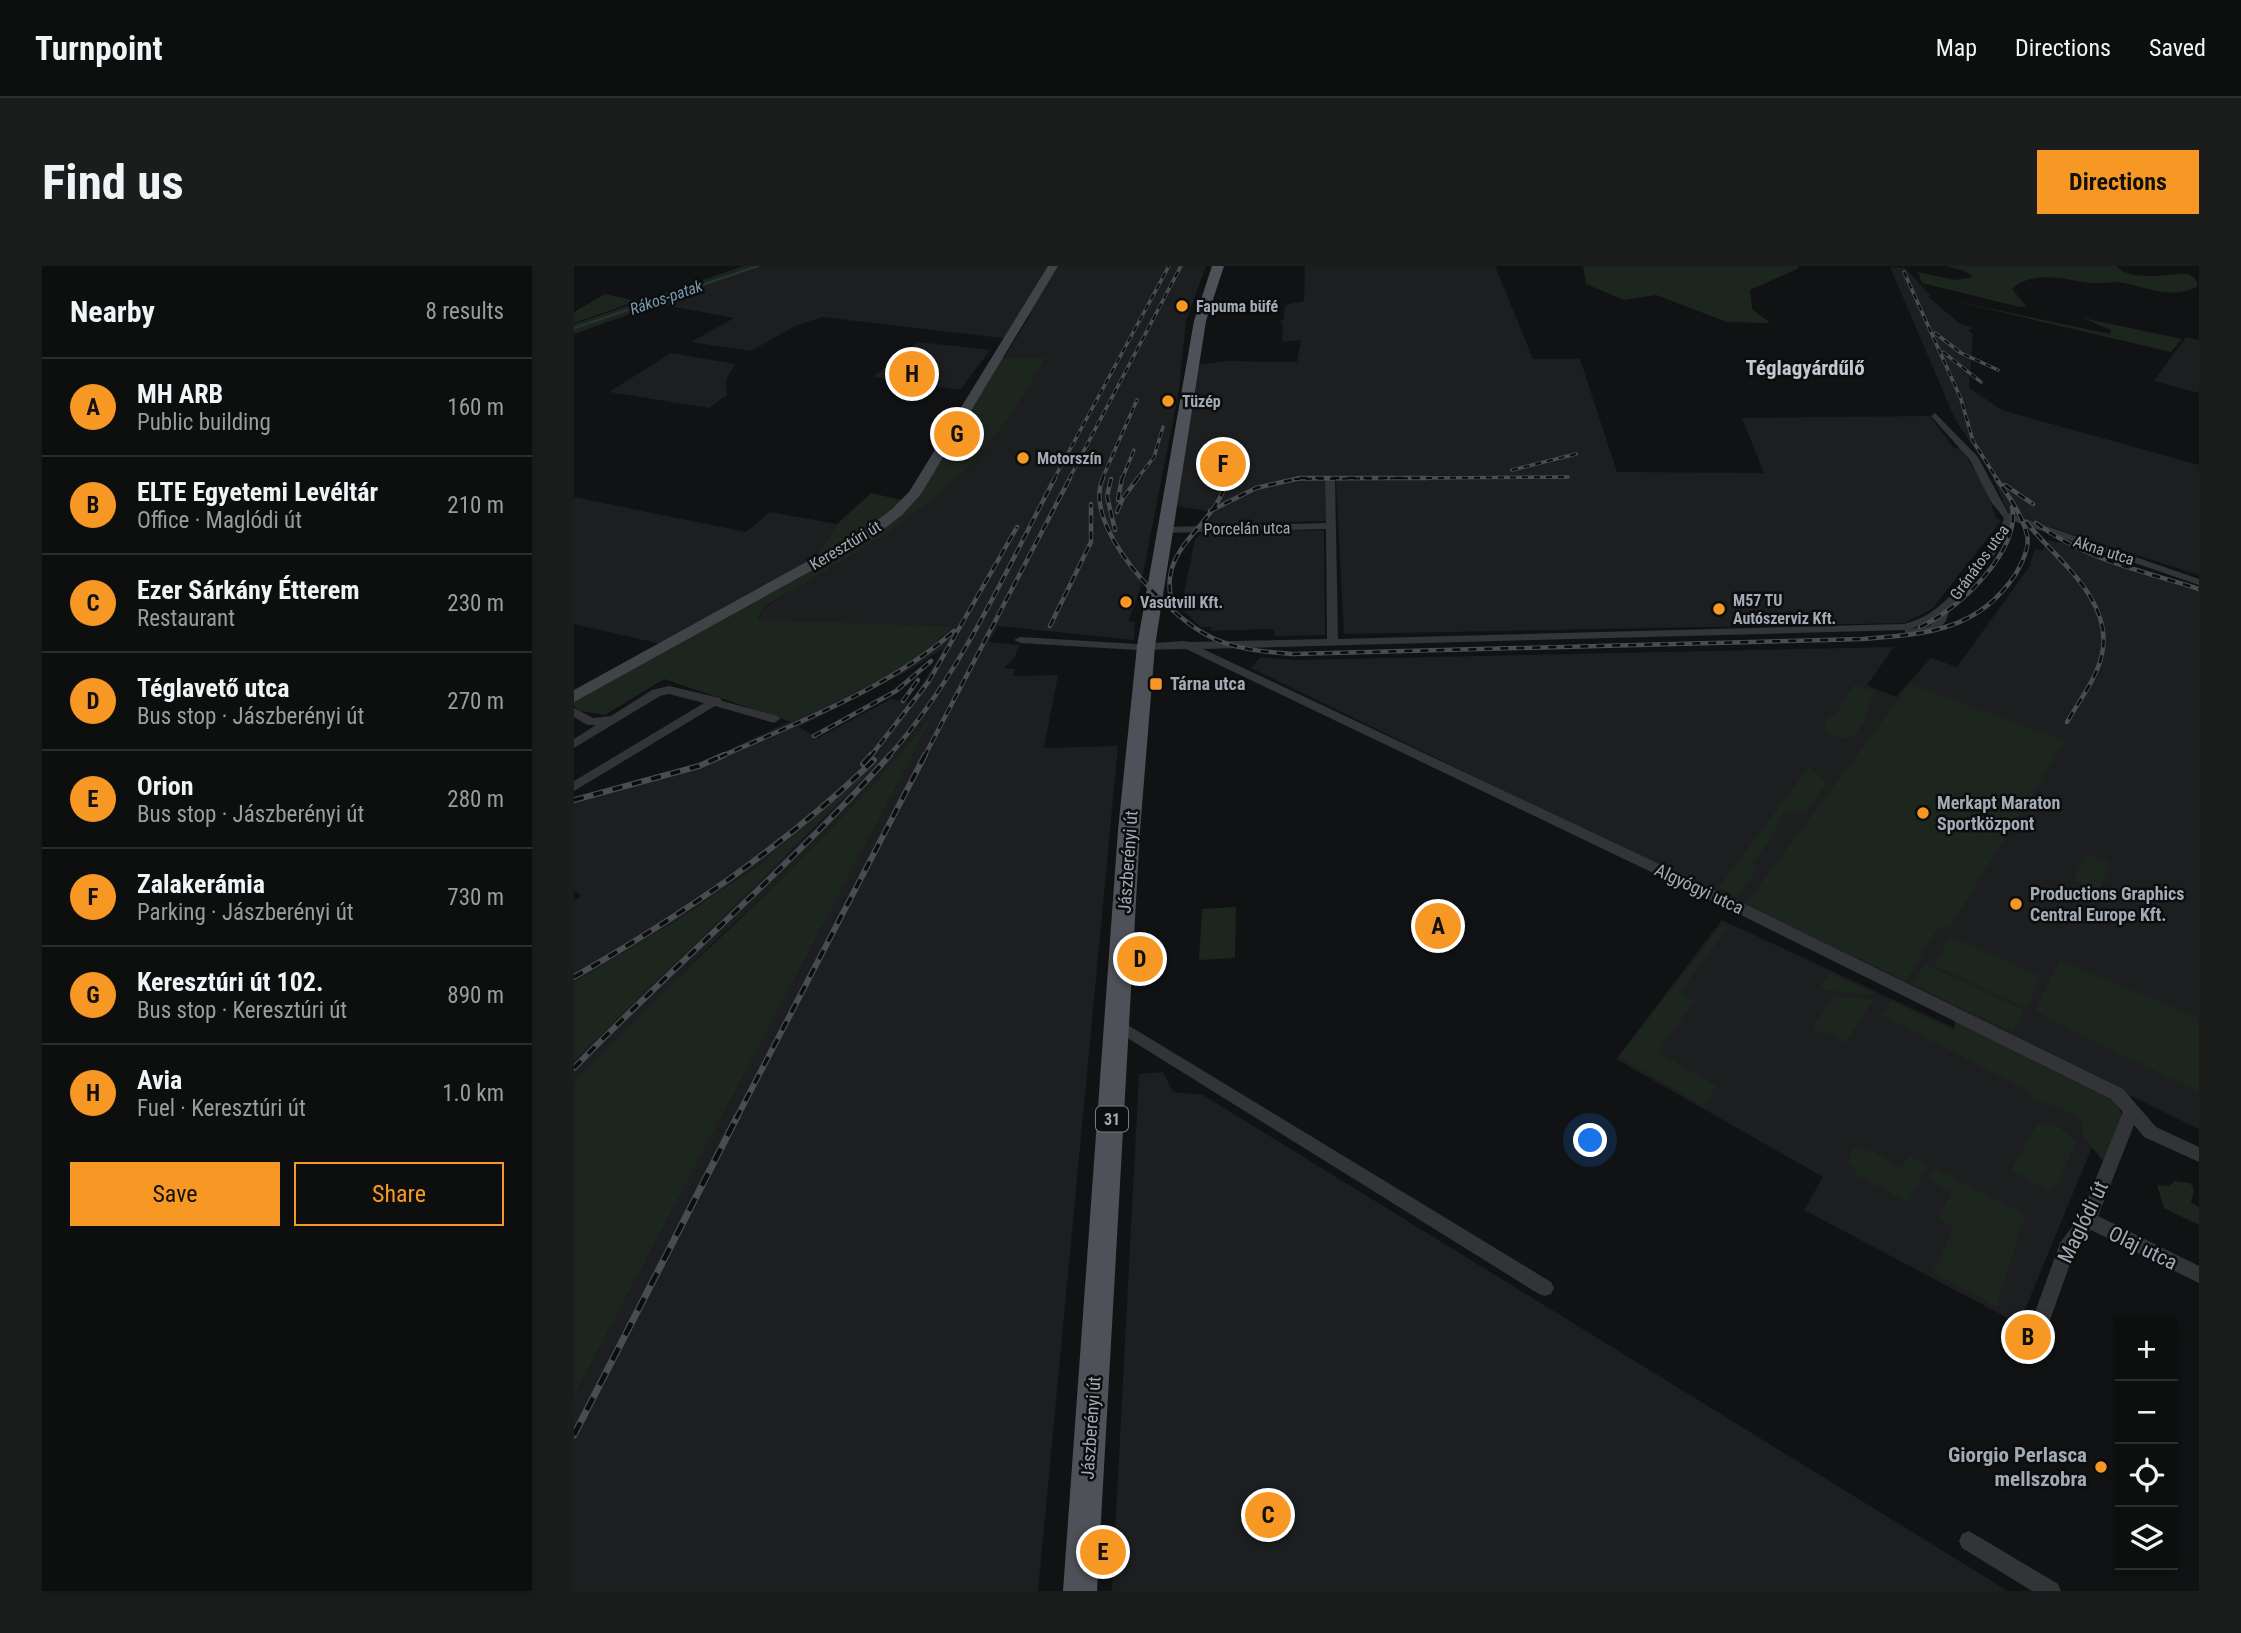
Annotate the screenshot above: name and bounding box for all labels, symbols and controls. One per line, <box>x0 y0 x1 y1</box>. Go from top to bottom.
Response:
text: Turnpoint <box>35 29 163 68</box>
text: Map <box>1936 34 1977 62</box>
text: Directions <box>2015 34 2111 62</box>
text: Saved <box>2149 34 2206 62</box>
button: Directions <box>2037 150 2199 214</box>
text: Find us <box>42 154 184 211</box>
water label: Rákos-patak <box>627 276 706 319</box>
text: Nearby <box>70 294 155 329</box>
place label: Fapuma büfé <box>1196 297 1279 316</box>
text: 8 results <box>426 298 504 325</box>
marker: Fapuma büfé <box>1174 298 1190 314</box>
pin: H <box>889 348 935 400</box>
district label: Téglagyárdűlő <box>1745 356 1865 380</box>
text: MH ARB <box>137 379 223 409</box>
place label: Tüzép <box>1182 392 1221 411</box>
marker: Tüzép <box>1160 393 1176 409</box>
text: A <box>86 394 100 421</box>
text: 160 m <box>447 394 504 421</box>
pin: G <box>934 408 980 460</box>
text: Public building <box>137 409 271 436</box>
pin: F <box>1200 438 1246 490</box>
place label: Motorszín <box>1037 449 1102 468</box>
marker: Motorszín <box>1015 450 1031 466</box>
text: ELTE Egyetemi Levéltár <box>137 477 378 507</box>
text: B <box>87 492 99 519</box>
text: 210 m <box>447 492 504 519</box>
text: Office · Maglódi út <box>137 507 302 534</box>
street label: Keresztúri út <box>806 517 885 574</box>
street label: Porcelán utca <box>1203 518 1291 539</box>
street label: Gránátos utca <box>1946 521 2013 604</box>
street label: Akna utca <box>2071 532 2137 569</box>
text: Ezer Sárkány Étterem <box>137 575 360 605</box>
text: C <box>86 590 100 617</box>
text: 230 m <box>447 590 504 617</box>
place label: M57 TU Autószerviz Kft. <box>1733 591 1836 628</box>
place label: Vasútvill Kft. <box>1140 593 1223 612</box>
marker: Vasútvill Kft. <box>1118 594 1134 610</box>
marker: M57 TU Autószerviz Kft. <box>1711 601 1727 617</box>
text: Restaurant <box>137 605 235 632</box>
text: Téglavető utca <box>137 673 290 703</box>
place label: Tárna utca <box>1170 673 1245 694</box>
marker: Tárna utca <box>1148 676 1164 692</box>
text: D <box>87 688 100 715</box>
text: 270 m <box>447 688 504 715</box>
text: Bus stop · Jászberényi út <box>137 703 364 730</box>
text: Orion <box>137 771 194 801</box>
text: E <box>87 786 99 813</box>
text: 280 m <box>447 786 504 813</box>
place label: Merkapt Maraton Sportközpont <box>1937 792 2060 834</box>
text: Bus stop · Jászberényi út <box>137 801 364 828</box>
marker: Merkapt Maraton Sportközpont <box>1915 805 1931 821</box>
street label: Jászberényi út <box>1113 810 1142 914</box>
street label: Algyógyi utca <box>1652 859 1747 918</box>
text: Zalakerámia <box>137 869 265 899</box>
place label: Productions Graphics Central Europe Kft. <box>2030 883 2185 925</box>
text: F <box>88 884 98 911</box>
text: 730 m <box>447 884 504 911</box>
marker: Productions Graphics Central Europe Kft. <box>2008 896 2024 912</box>
text: Parking · Jászberényi út <box>137 899 354 926</box>
pin: A <box>1415 900 1461 952</box>
pin: D <box>1117 933 1163 985</box>
text: Keresztúri út 102. <box>137 967 324 997</box>
text: G <box>86 982 100 1009</box>
text: 890 m <box>447 982 504 1009</box>
text: Bus stop · Keresztúri út <box>137 997 347 1024</box>
text: Avia <box>137 1065 182 1095</box>
text: H <box>86 1080 100 1107</box>
text: 1.0 km <box>442 1080 504 1107</box>
text: Fuel · Keresztúri út <box>137 1095 306 1122</box>
road number: 31 <box>1096 1106 1128 1132</box>
your location <box>1573 1123 1607 1157</box>
button: Save <box>70 1162 280 1226</box>
button: Share <box>294 1162 504 1226</box>
street label: Maglódi út <box>2053 1177 2113 1267</box>
street label: Olaj utca <box>2105 1221 2181 1275</box>
pin: B <box>2005 1311 2051 1363</box>
map controls <box>2115 1318 2178 1570</box>
button: + <box>2115 1318 2178 1381</box>
street label: Jászberényi út <box>1076 1376 1105 1480</box>
button: − <box>2115 1381 2178 1444</box>
place label: Giorgio Perlasca mellszobra <box>1948 1443 2087 1491</box>
button: locate <box>2115 1444 2178 1507</box>
marker: Giorgio Perlasca mellszobra <box>2093 1459 2109 1475</box>
pin: C <box>1245 1489 1291 1541</box>
button: layers <box>2115 1507 2178 1570</box>
pin: E <box>1080 1526 1126 1578</box>

